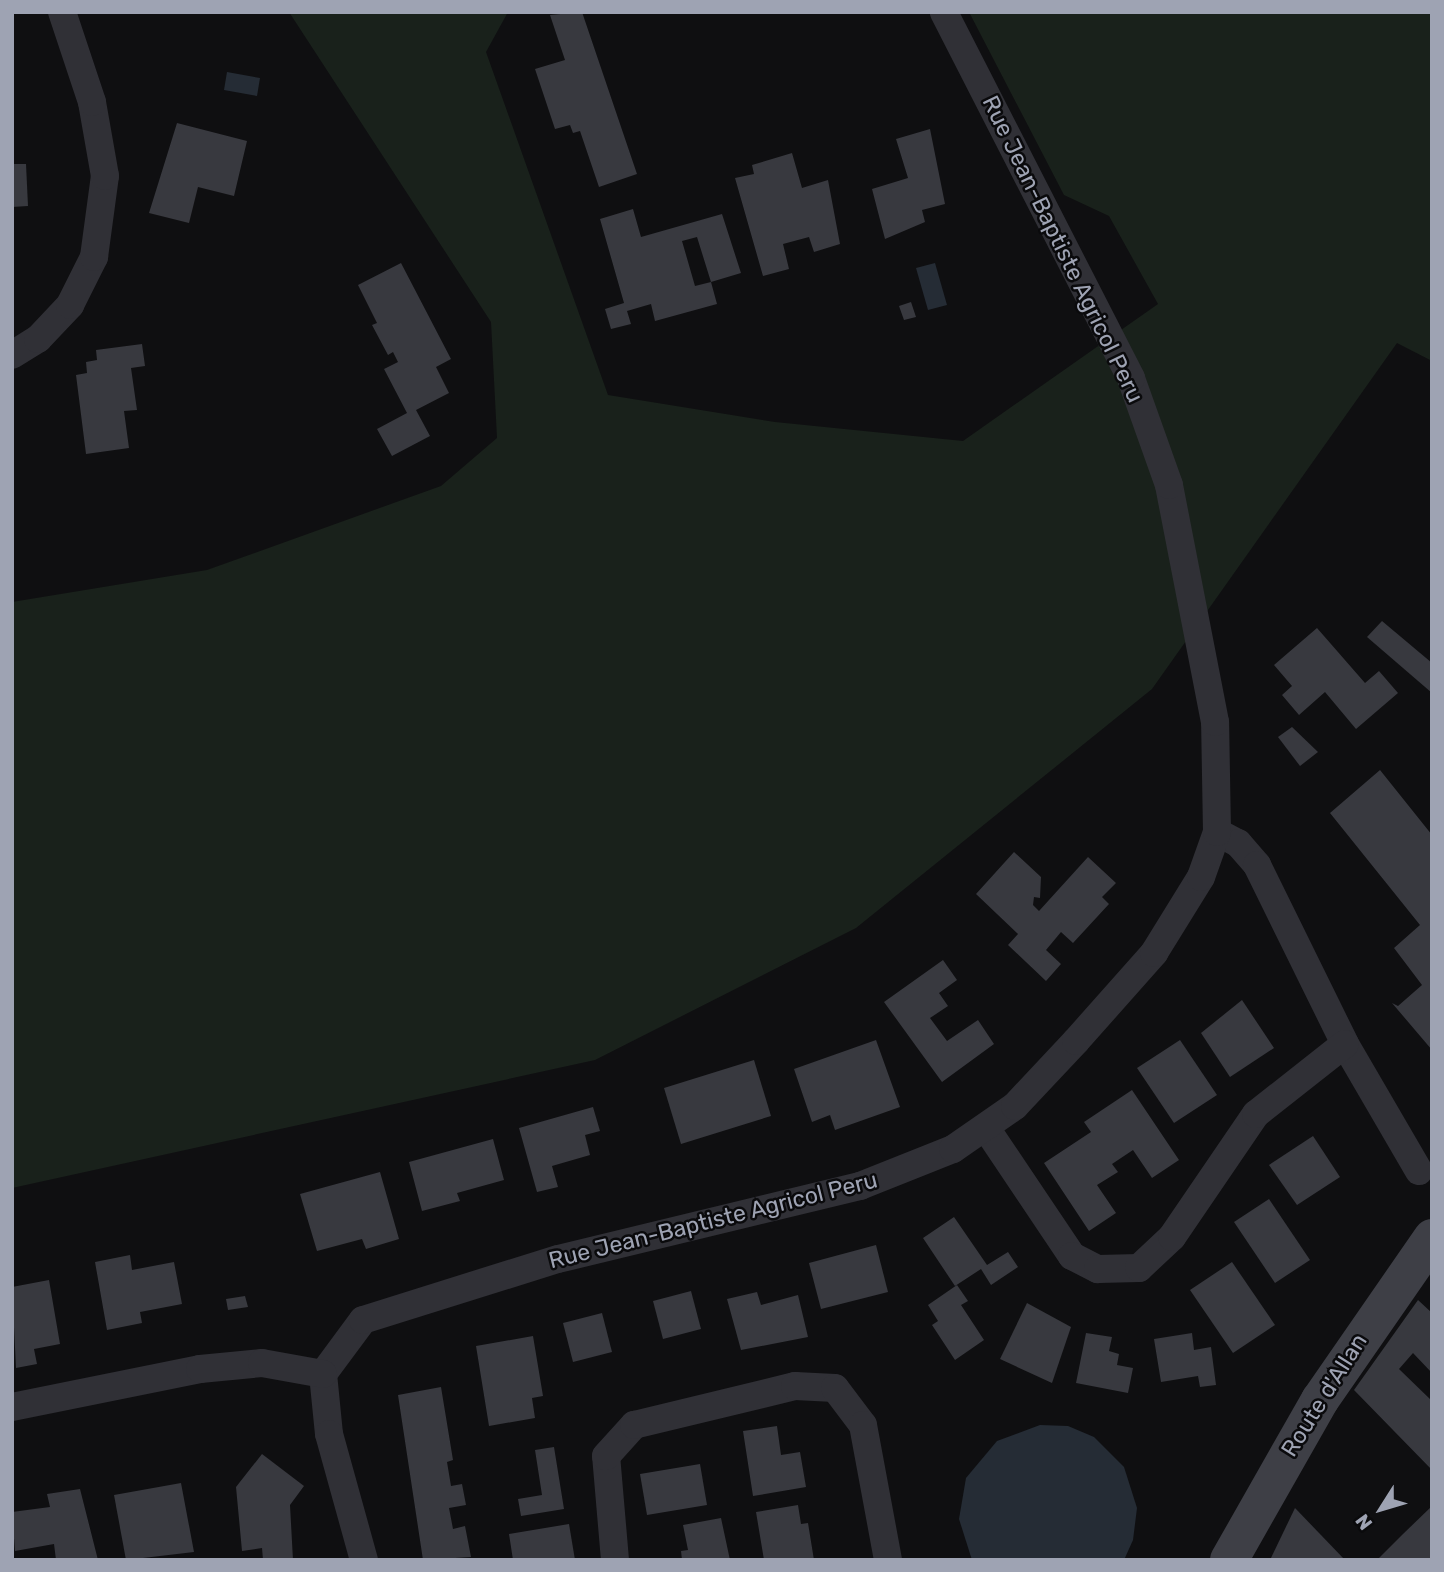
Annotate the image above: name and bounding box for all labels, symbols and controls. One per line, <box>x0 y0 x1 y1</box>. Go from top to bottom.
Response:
street label: Rue Jean-Baptiste Agricol Peru <box>976 91 1150 407</box>
street label: Rue Jean-Baptiste Agricol Peru <box>545 1166 881 1274</box>
street label: Route d'Allan <box>1275 1328 1373 1462</box>
north arrow <box>1346 1474 1416 1544</box>
text: N <box>1351 1510 1377 1534</box>

